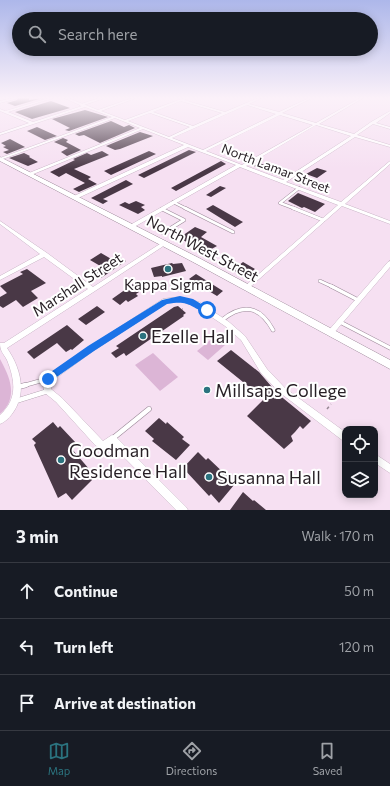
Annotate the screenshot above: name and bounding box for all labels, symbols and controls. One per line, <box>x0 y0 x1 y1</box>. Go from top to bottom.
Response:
search box <box>12 12 378 56</box>
icon: search <box>26 23 48 45</box>
text: Search here <box>58 25 137 43</box>
street label: North Lamar Street <box>220 140 332 196</box>
street label: North West Street <box>144 211 262 285</box>
street label: Marshall Street <box>29 248 125 320</box>
marker: Kappa Sigma <box>163 264 173 274</box>
place label: Kappa Sigma <box>124 275 212 293</box>
route start <box>198 301 216 319</box>
place label: Ezelle Hall <box>151 325 234 347</box>
marker: Ezelle Hall <box>138 331 148 341</box>
route end <box>39 370 57 388</box>
place label: Millsaps College <box>215 379 347 401</box>
marker: Millsaps College <box>202 385 212 395</box>
map controls <box>342 426 378 498</box>
button: locate <box>342 426 378 462</box>
place label: Goodman Residence Hall <box>69 439 187 482</box>
marker: Goodman Residence Hall <box>56 455 66 465</box>
button: layers <box>342 462 378 498</box>
place label: Susanna Hall <box>217 466 321 488</box>
marker: Susanna Hall <box>204 472 214 482</box>
text: 3 min <box>16 526 59 547</box>
text: Walk · 170 m <box>302 528 374 544</box>
icon: ahead <box>16 580 38 602</box>
text: Continue <box>54 582 118 600</box>
text: 50 m <box>344 583 374 599</box>
icon: left <box>16 636 38 658</box>
text: Turn left <box>54 638 113 656</box>
text: 120 m <box>339 639 374 655</box>
icon: arrive <box>16 692 38 714</box>
text: Arrive at destination <box>54 694 196 712</box>
tab: Map <box>48 740 70 777</box>
tab: Directions <box>166 740 217 777</box>
tab: Saved <box>313 740 342 777</box>

